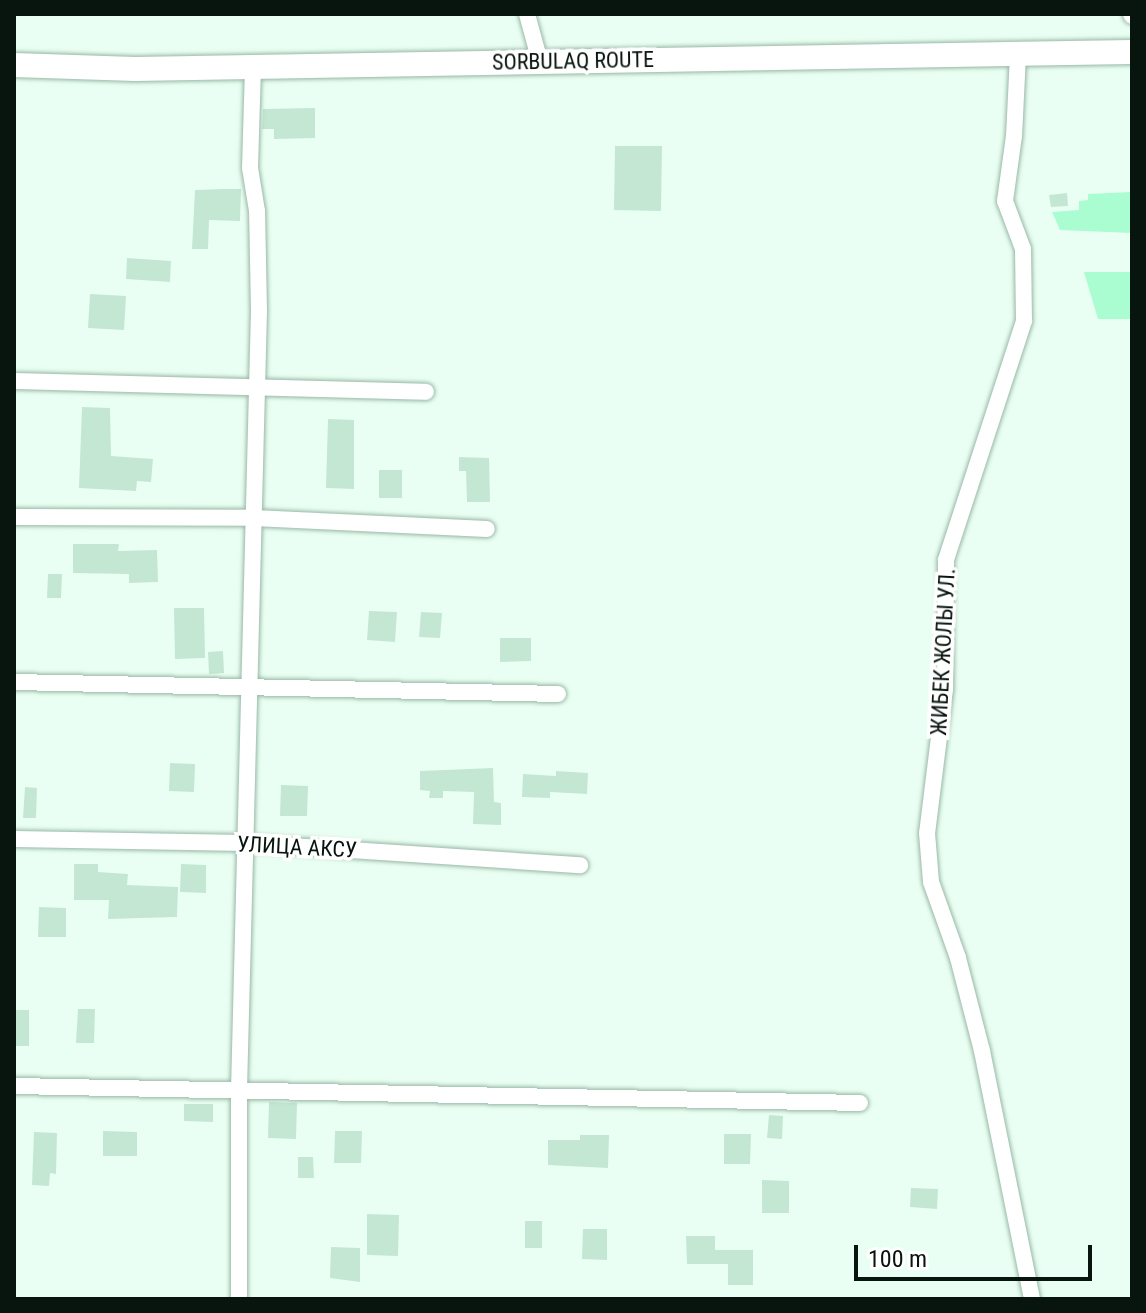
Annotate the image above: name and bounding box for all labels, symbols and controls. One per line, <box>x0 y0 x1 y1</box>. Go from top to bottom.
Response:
street label: SORBULAQ ROUTE <box>492 46 654 76</box>
street label: ЖИБЕК ЖОЛЫ УЛ. <box>925 568 961 736</box>
street label: УЛИЦА АКСУ <box>236 831 358 863</box>
scale bar <box>858 1229 1096 1279</box>
text: 100 m <box>868 1245 927 1273</box>

